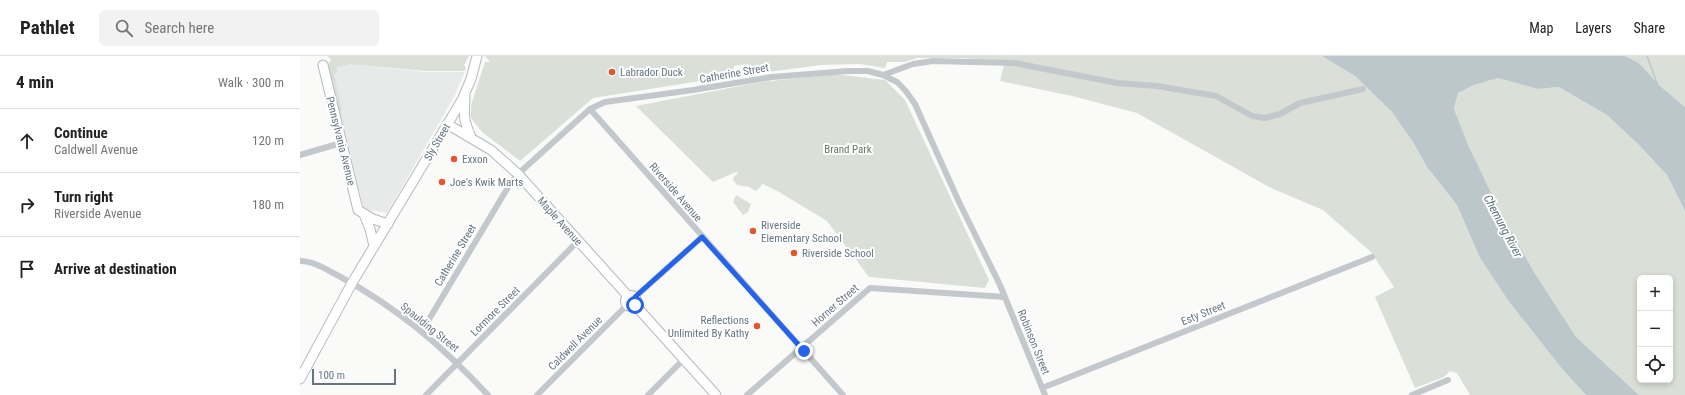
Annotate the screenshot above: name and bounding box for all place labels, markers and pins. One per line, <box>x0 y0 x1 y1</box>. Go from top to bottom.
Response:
place label: Labrador Duck <box>620 66 683 79</box>
marker: Labrador Duck <box>607 67 617 77</box>
place label: Exxon <box>462 153 488 166</box>
marker: Exxon <box>449 154 459 164</box>
place label: Joe's Kwik Marts <box>450 176 523 189</box>
marker: Joe's Kwik Marts <box>437 177 447 187</box>
place label: Riverside Elementary School <box>761 219 842 245</box>
marker: Riverside Elementary School <box>748 226 758 236</box>
place label: Riverside School <box>802 247 874 260</box>
marker: Riverside School <box>789 248 799 258</box>
place label: Reflections Unlimited By Kathy <box>668 314 749 340</box>
marker: Reflections Unlimited By Kathy <box>752 321 762 331</box>

